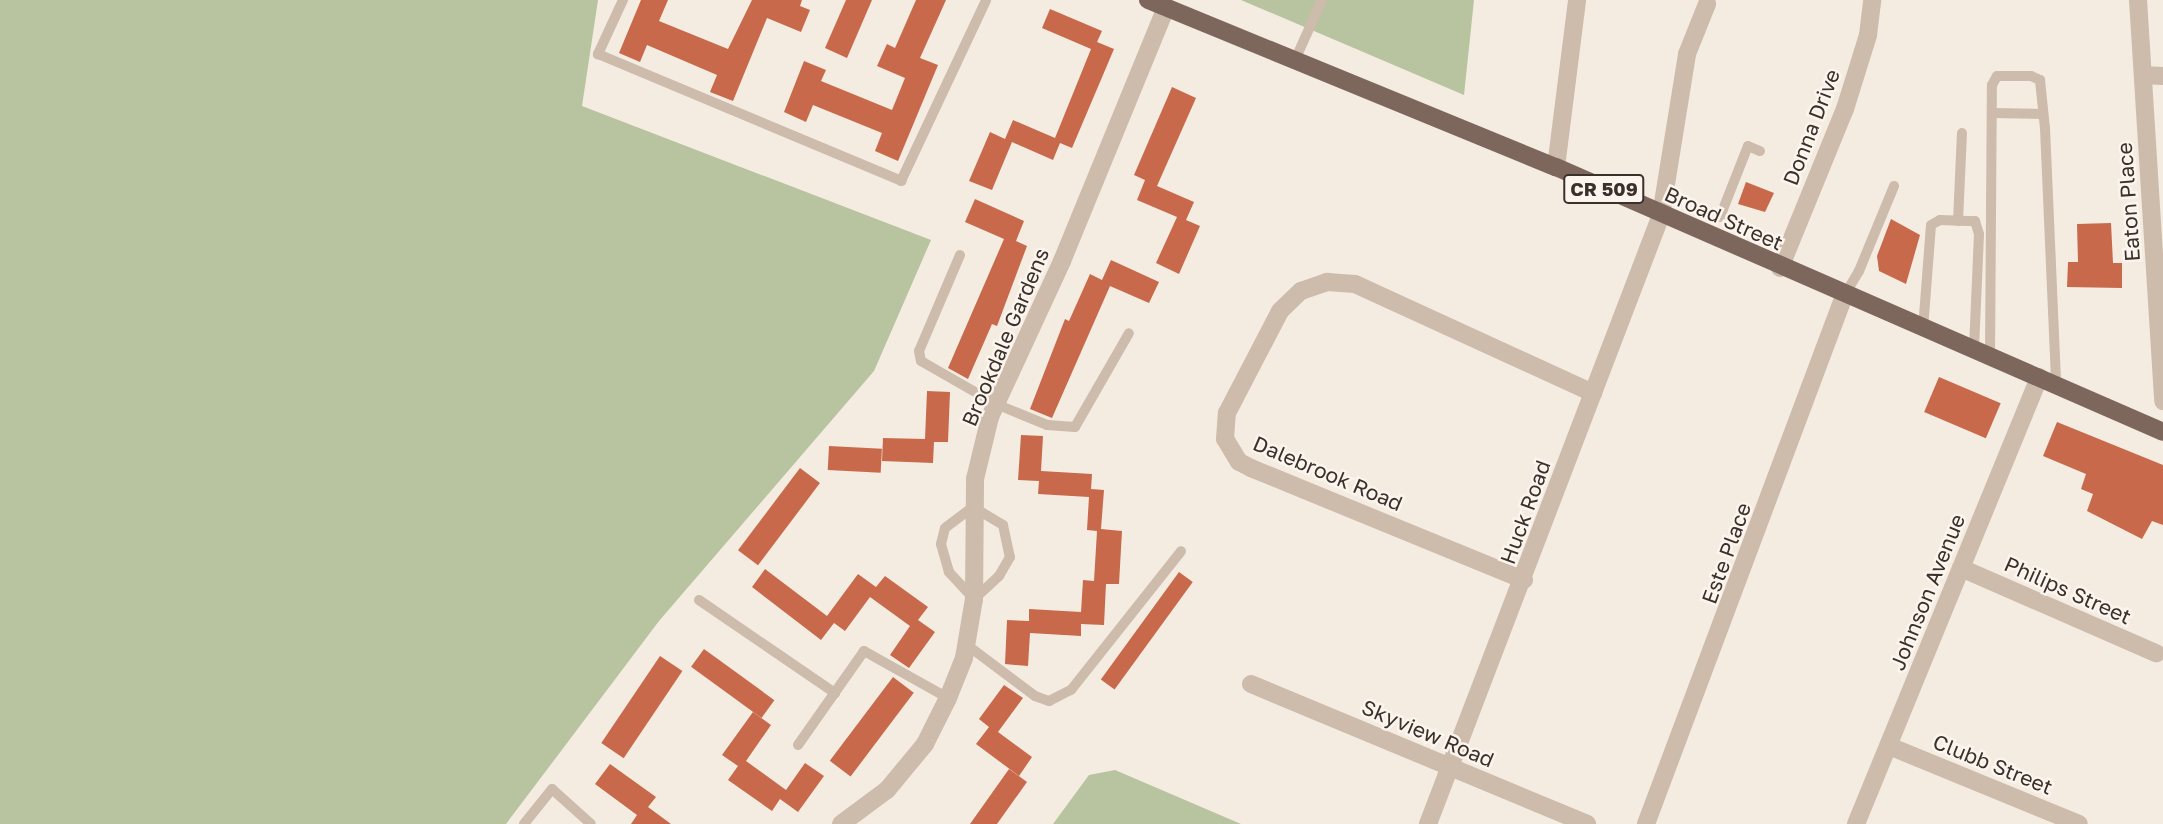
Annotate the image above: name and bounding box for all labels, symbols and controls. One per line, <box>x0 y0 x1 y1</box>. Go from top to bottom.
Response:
street label: Donna Drive <box>1777 65 1845 189</box>
street label: Eaton Place <box>2111 142 2145 262</box>
road number: CR 509 <box>1562 174 1646 204</box>
street label: Broad Street <box>1661 181 1787 255</box>
street label: Brookdale Gardens <box>956 244 1054 430</box>
street label: Dalebrook Road <box>1249 430 1407 516</box>
street label: Huck Road <box>1495 457 1555 567</box>
street label: Este Place <box>1696 499 1756 607</box>
street label: Johnson Avenue <box>1884 510 1970 674</box>
street label: Philips Street <box>2001 551 2135 629</box>
street label: Skyview Road <box>1358 694 1498 772</box>
street label: Clubb Street <box>1929 729 2057 799</box>

